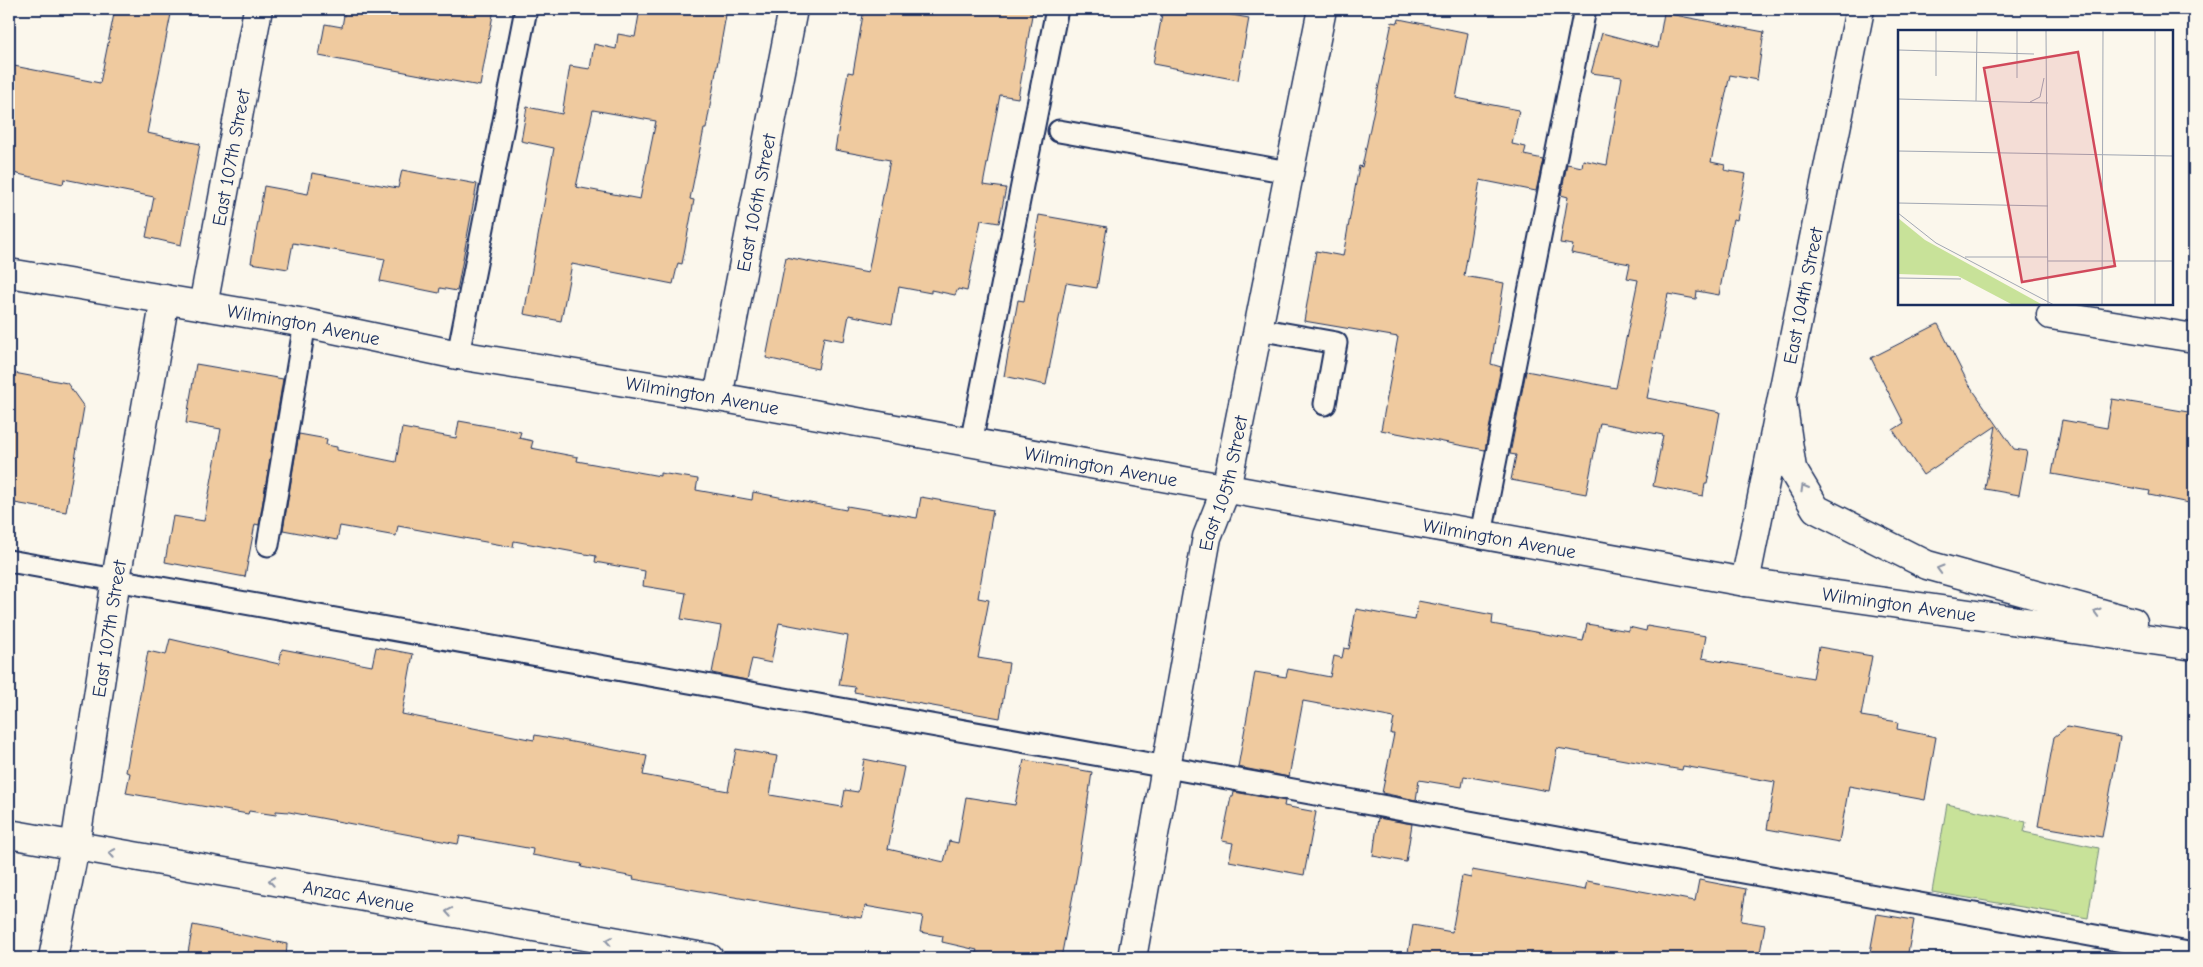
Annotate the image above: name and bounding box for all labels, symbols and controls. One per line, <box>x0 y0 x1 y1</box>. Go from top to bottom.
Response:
inset map <box>1898 30 2173 305</box>
street label: East 107th Street <box>208 87 255 228</box>
street label: East 106th Street <box>732 131 781 274</box>
street label: East 104th Street <box>1779 225 1828 366</box>
street label: Wilmington Avenue <box>225 300 382 350</box>
street label: Wilmington Avenue <box>624 372 781 420</box>
street label: East 105th Street <box>1195 413 1253 553</box>
street label: Wilmington Avenue <box>1022 442 1179 492</box>
one-way arrow <box>1800 485 1810 494</box>
street label: Wilmington Avenue <box>1421 514 1578 563</box>
street label: East 107th Street <box>88 558 131 699</box>
one-way arrow <box>1937 564 1945 574</box>
street label: Wilmington Avenue <box>1820 583 1977 627</box>
one-way arrow <box>2093 608 2101 618</box>
one-way arrow <box>108 848 116 858</box>
street label: Anzac Avenue <box>301 876 416 918</box>
one-way arrow <box>268 877 276 887</box>
one-way arrow <box>445 908 454 918</box>
one-way arrow <box>605 936 614 946</box>

